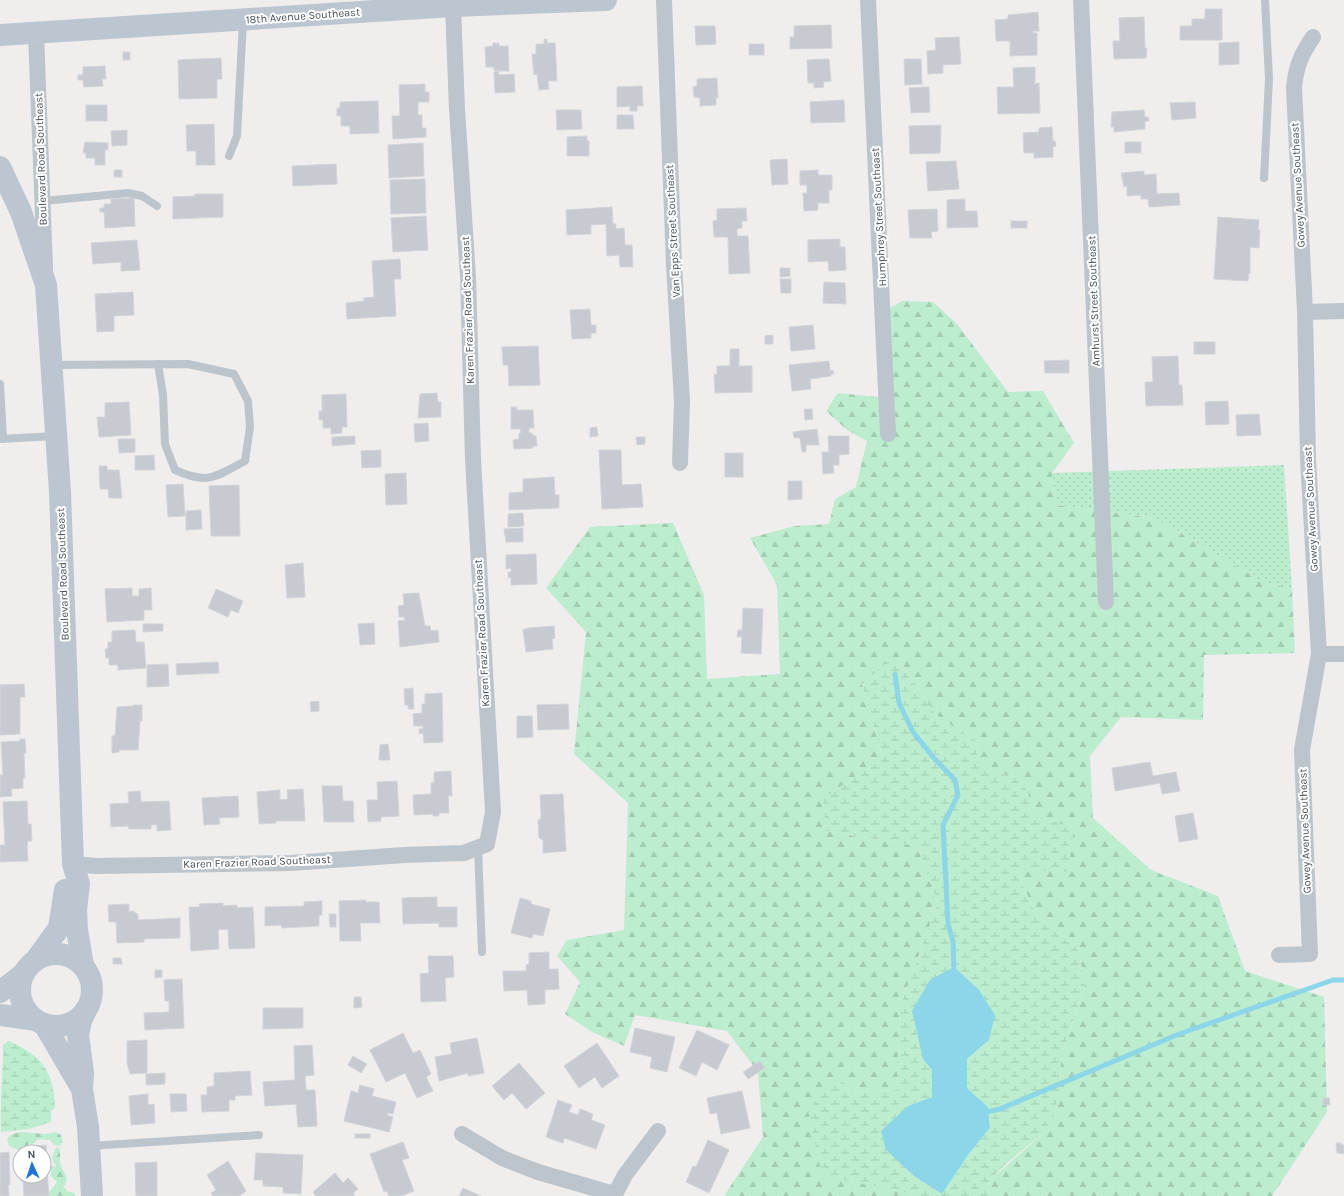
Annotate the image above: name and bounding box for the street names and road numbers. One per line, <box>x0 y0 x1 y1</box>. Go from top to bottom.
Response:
street label: 18th Avenue Southeast <box>246 6 360 26</box>
street label: Boulevard Road Southeast <box>32 93 50 225</box>
street label: Gowey Avenue Southeast <box>1288 122 1308 248</box>
street label: Humphrey Street Southeast <box>869 147 889 287</box>
street label: Van Epps Street Southeast <box>663 164 683 298</box>
street label: Amhurst Street Southeast <box>1085 235 1103 367</box>
street label: Karen Frazier Road Southeast <box>459 236 477 384</box>
street label: Gowey Avenue Southeast <box>1301 446 1321 572</box>
street label: Boulevard Road Southeast <box>54 508 72 640</box>
street label: Karen Frazier Road Southeast <box>472 559 492 707</box>
street label: Gowey Avenue Southeast <box>1296 768 1314 894</box>
street label: Karen Frazier Road Southeast <box>183 853 331 871</box>

